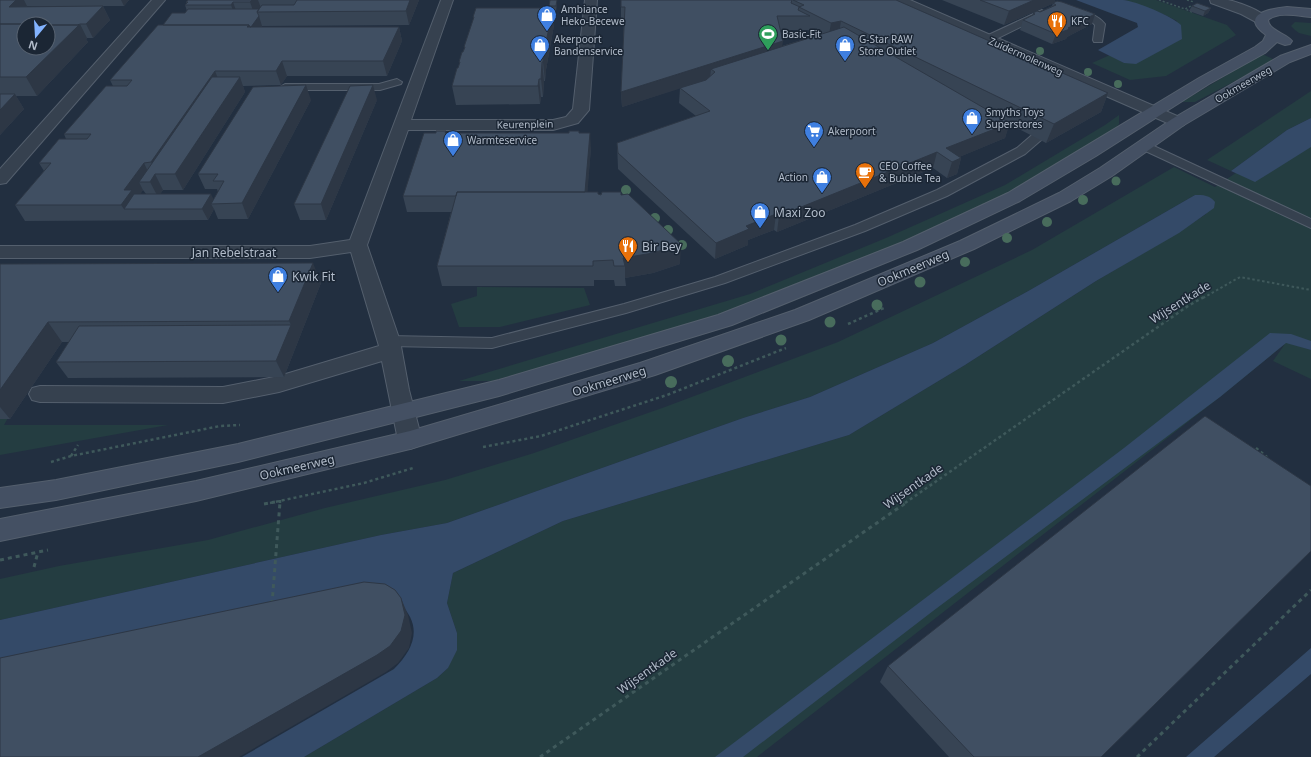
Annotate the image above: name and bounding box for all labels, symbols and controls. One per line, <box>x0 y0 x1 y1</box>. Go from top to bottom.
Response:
place label: Ambiance Heko-Becewe <box>561 2 625 28</box>
shop icon: Ambiance Heko-Becewe <box>536 4 558 32</box>
restaurant icon: KFC <box>1046 10 1068 38</box>
place label: KFC <box>1071 14 1089 28</box>
north arrow <box>16 16 56 56</box>
sports icon: Basic-Fit <box>757 23 779 51</box>
place label: Basic-Fit <box>782 27 821 41</box>
place label: Akerpoort Bandenservice <box>554 32 623 58</box>
place label: G-Star RAW Store Outlet <box>859 32 916 58</box>
street label: Zuidermolenweg <box>987 33 1065 79</box>
shop icon: Akerpoort Bandenservice <box>529 34 551 62</box>
shop icon: G-Star RAW Store Outlet <box>834 34 856 62</box>
text: N <box>26 37 39 55</box>
street label: Ookmeerweg <box>1212 62 1274 106</box>
place label: Smyths Toys Superstores <box>986 105 1044 131</box>
shop icon: Smyths Toys Superstores <box>961 107 983 135</box>
street label: Keurenplein <box>496 117 554 131</box>
supermarket icon: Akerpoort <box>803 120 825 148</box>
place label: Akerpoort <box>828 124 876 138</box>
shop icon: Warmteservice <box>442 129 464 157</box>
place label: Warmteservice <box>467 133 537 147</box>
place label: CEO Coffee & Bubble Tea <box>879 159 941 185</box>
cafe icon: CEO Coffee & Bubble Tea <box>854 161 876 189</box>
shop icon: Action <box>811 166 833 194</box>
place label: Action <box>778 170 808 184</box>
shop icon: Maxi Zoo <box>749 201 771 229</box>
place label: Maxi Zoo <box>774 204 826 221</box>
restaurant icon: Bir Bey <box>617 235 639 263</box>
place label: Bir Bey <box>642 238 682 255</box>
street label: Jan Rebelstraat <box>191 244 277 261</box>
street label: Ookmeerweg <box>875 245 951 291</box>
shop icon: Kwik Fit <box>267 265 289 293</box>
place label: Kwik Fit <box>292 268 336 285</box>
street label: Wijsentkade <box>1146 276 1214 327</box>
street label: Ookmeerweg <box>570 362 648 400</box>
street label: Ookmeerweg <box>258 450 336 484</box>
street label: Wijsentkade <box>880 459 946 513</box>
street label: Wijsentkade <box>614 644 680 698</box>

